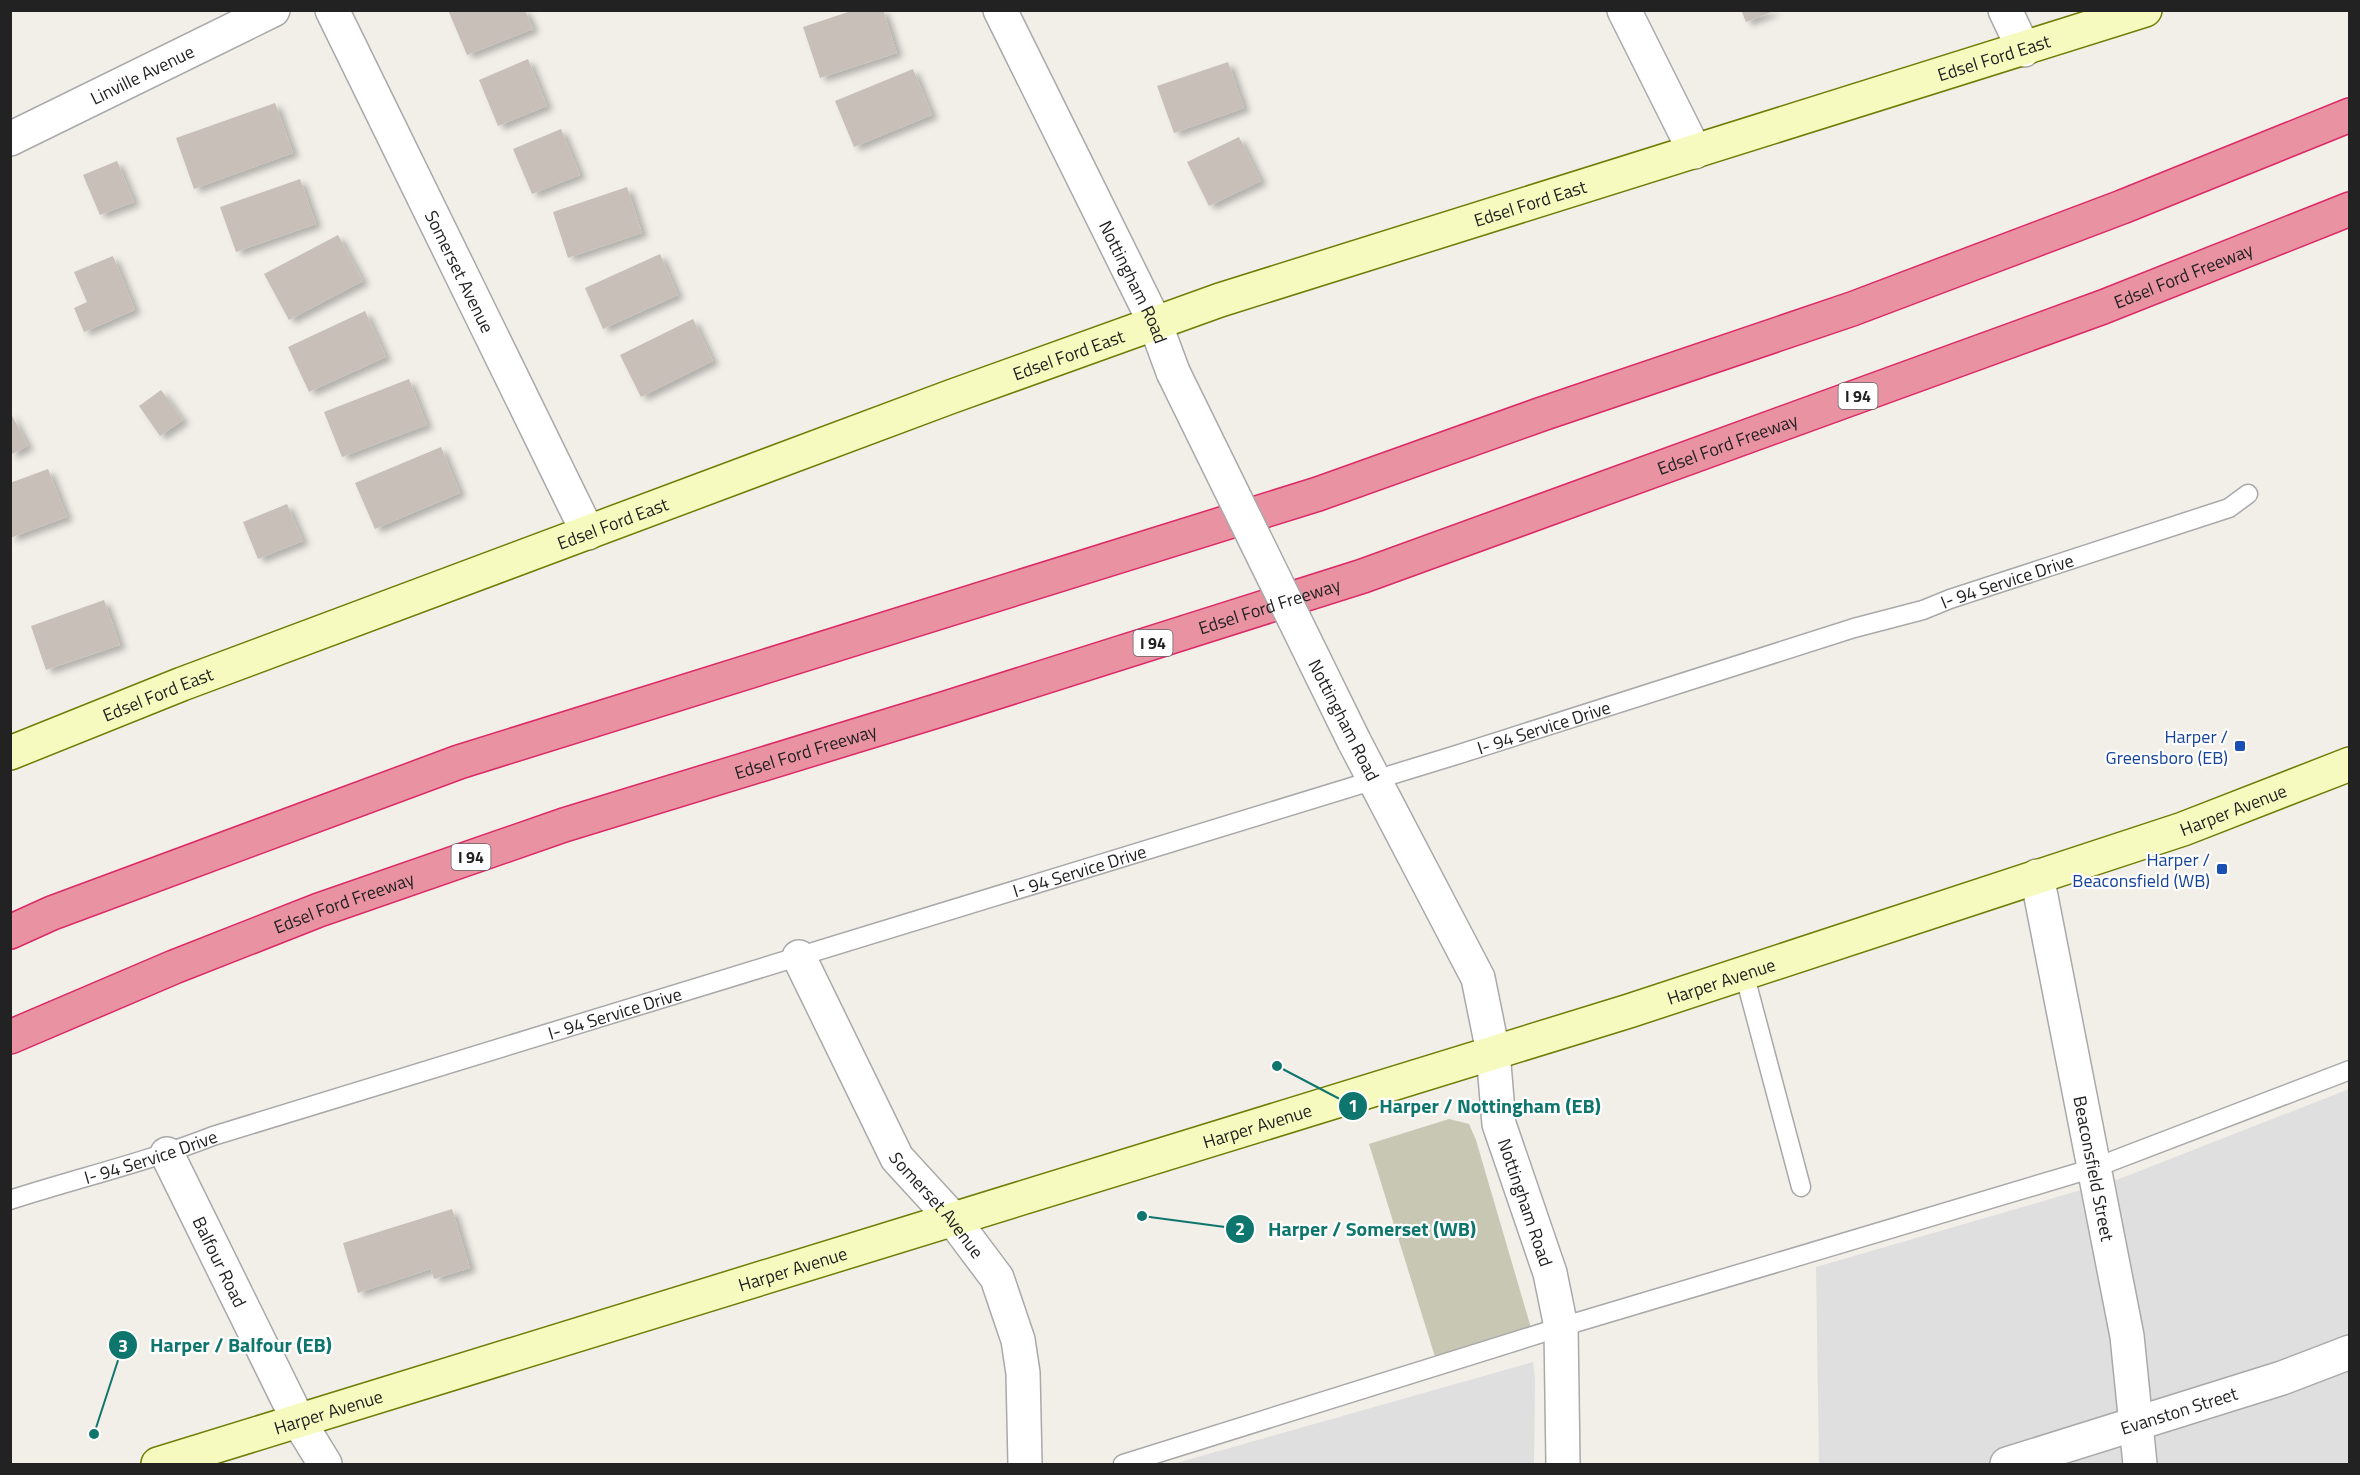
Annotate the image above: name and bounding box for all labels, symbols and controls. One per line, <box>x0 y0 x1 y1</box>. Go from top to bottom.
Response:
street label: Edsel Ford East <box>1934 27 2054 88</box>
street label: Linville Avenue <box>86 37 198 111</box>
street label: Edsel Ford East <box>1470 172 1590 233</box>
street label: Somerset Avenue <box>418 205 501 337</box>
street label: Nottingham Road <box>1093 216 1175 347</box>
street label: Edsel Ford Freeway <box>2110 235 2257 315</box>
street label: Edsel Ford East <box>1009 322 1129 387</box>
road number: I 94 <box>1838 383 1878 409</box>
street label: Edsel Ford Freeway <box>1653 406 1802 481</box>
street label: Edsel Ford East <box>553 490 673 556</box>
street label: I- 94 Service Drive <box>1936 546 2077 615</box>
street label: Edsel Ford Freeway <box>1195 570 1344 641</box>
road number: I 94 <box>1134 630 1172 656</box>
street label: Nottingham Road <box>1302 654 1386 786</box>
street label: Edsel Ford East <box>98 660 217 728</box>
street label: I- 94 Service Drive <box>1474 693 1614 761</box>
street label: Edsel Ford Freeway <box>731 716 880 786</box>
place label: Harper / Greensboro (EB) <box>2106 723 2228 771</box>
marker: Harper / Greensboro (EB) <box>2233 739 2247 753</box>
street label: Harper Avenue <box>2176 777 2290 843</box>
street label: I- 94 Service Drive <box>1009 837 1149 904</box>
road number: I 94 <box>452 844 490 870</box>
place label: Harper / Beaconsfield (WB) <box>2072 846 2210 894</box>
marker: Harper / Beaconsfield (WB) <box>2215 862 2229 876</box>
street label: Edsel Ford Freeway <box>269 864 418 940</box>
street label: Harper Avenue <box>1663 950 1779 1011</box>
street label: I- 94 Service Drive <box>545 980 685 1046</box>
callout: Harper / Nottingham (EB) <box>1338 1087 1613 1125</box>
text: Harper / Nottingham (EB) <box>1379 1090 1601 1121</box>
text: 1 <box>1348 1092 1358 1119</box>
street label: Beaconsfield Street <box>2067 1093 2122 1244</box>
street label: Harper Avenue <box>1199 1096 1315 1155</box>
street label: I- 94 Service Drive <box>81 1122 221 1191</box>
street label: Nottingham Road <box>1491 1135 1560 1270</box>
street label: Somerset Avenue <box>882 1147 991 1264</box>
callout: Harper / Somerset (WB) <box>1225 1210 1488 1248</box>
street label: Balfour Road <box>186 1212 254 1312</box>
text: Harper / Somerset (WB) <box>1268 1213 1476 1244</box>
text: 2 <box>1235 1215 1245 1242</box>
street label: Harper Avenue <box>735 1239 850 1298</box>
callout: Harper / Balfour (EB) <box>108 1326 344 1364</box>
text: Harper / Balfour (EB) <box>150 1329 332 1360</box>
text: 3 <box>118 1332 128 1359</box>
street label: Evanston Street <box>2117 1379 2241 1441</box>
street label: Harper Avenue <box>270 1382 386 1441</box>

